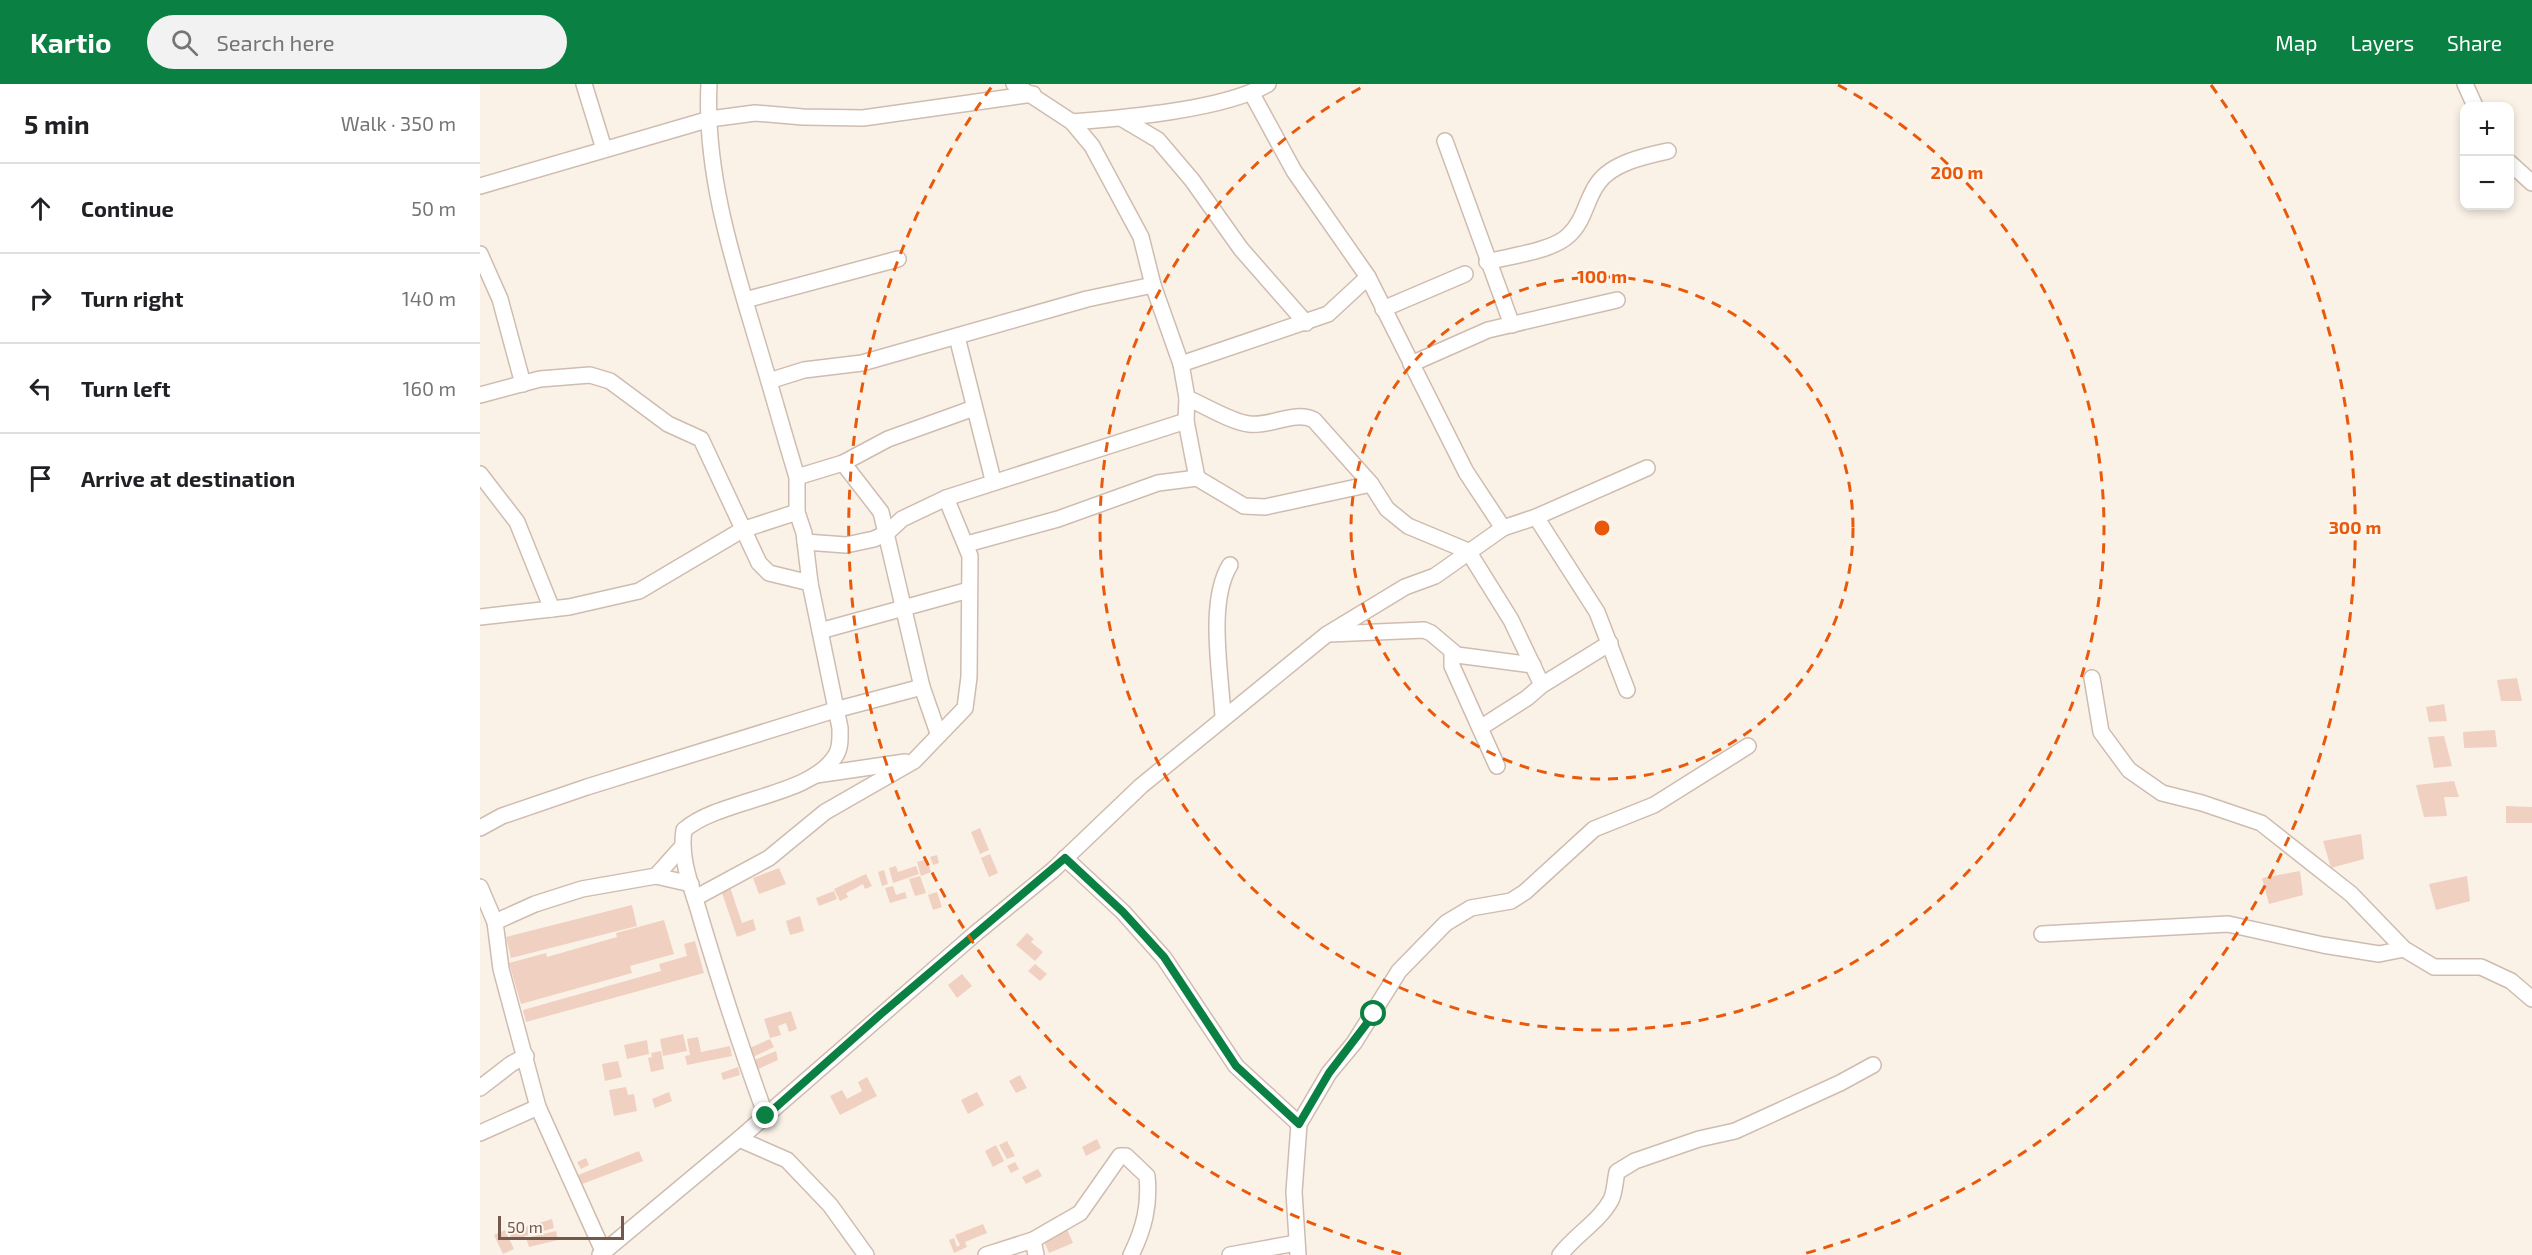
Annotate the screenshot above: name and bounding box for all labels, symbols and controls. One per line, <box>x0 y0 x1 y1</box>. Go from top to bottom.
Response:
search box <box>147 15 567 69</box>
text: Kartio <box>30 25 111 59</box>
icon: search <box>168 26 201 59</box>
text: Search here <box>216 29 335 55</box>
text: Map <box>2275 30 2317 55</box>
text: Layers <box>2350 30 2414 55</box>
text: Share <box>2447 30 2502 55</box>
map controls <box>2460 102 2514 210</box>
button: + <box>2460 102 2514 156</box>
text: 5 min <box>24 108 90 139</box>
text: Walk · 350 m <box>341 111 456 135</box>
button: − <box>2460 156 2514 210</box>
text: 200 m <box>1931 161 1983 183</box>
icon: ahead <box>24 192 57 225</box>
text: Continue <box>81 195 174 221</box>
text: 50 m <box>411 196 456 220</box>
text: 100 m <box>1577 265 1627 287</box>
icon: right <box>24 282 57 315</box>
text: Turn right <box>81 285 183 311</box>
text: 140 m <box>402 286 456 310</box>
icon: left <box>24 372 57 405</box>
text: Turn left <box>81 375 170 401</box>
text: 160 m <box>403 376 456 400</box>
icon: arrive <box>24 462 57 495</box>
text: Arrive at destination <box>81 465 295 491</box>
text: 300 m <box>2329 516 2381 538</box>
centre of rings <box>1592 518 1612 538</box>
route start <box>1360 1000 1386 1026</box>
route end <box>752 1102 778 1128</box>
scale bar <box>498 1213 624 1240</box>
text: 50 m <box>507 1217 543 1236</box>

